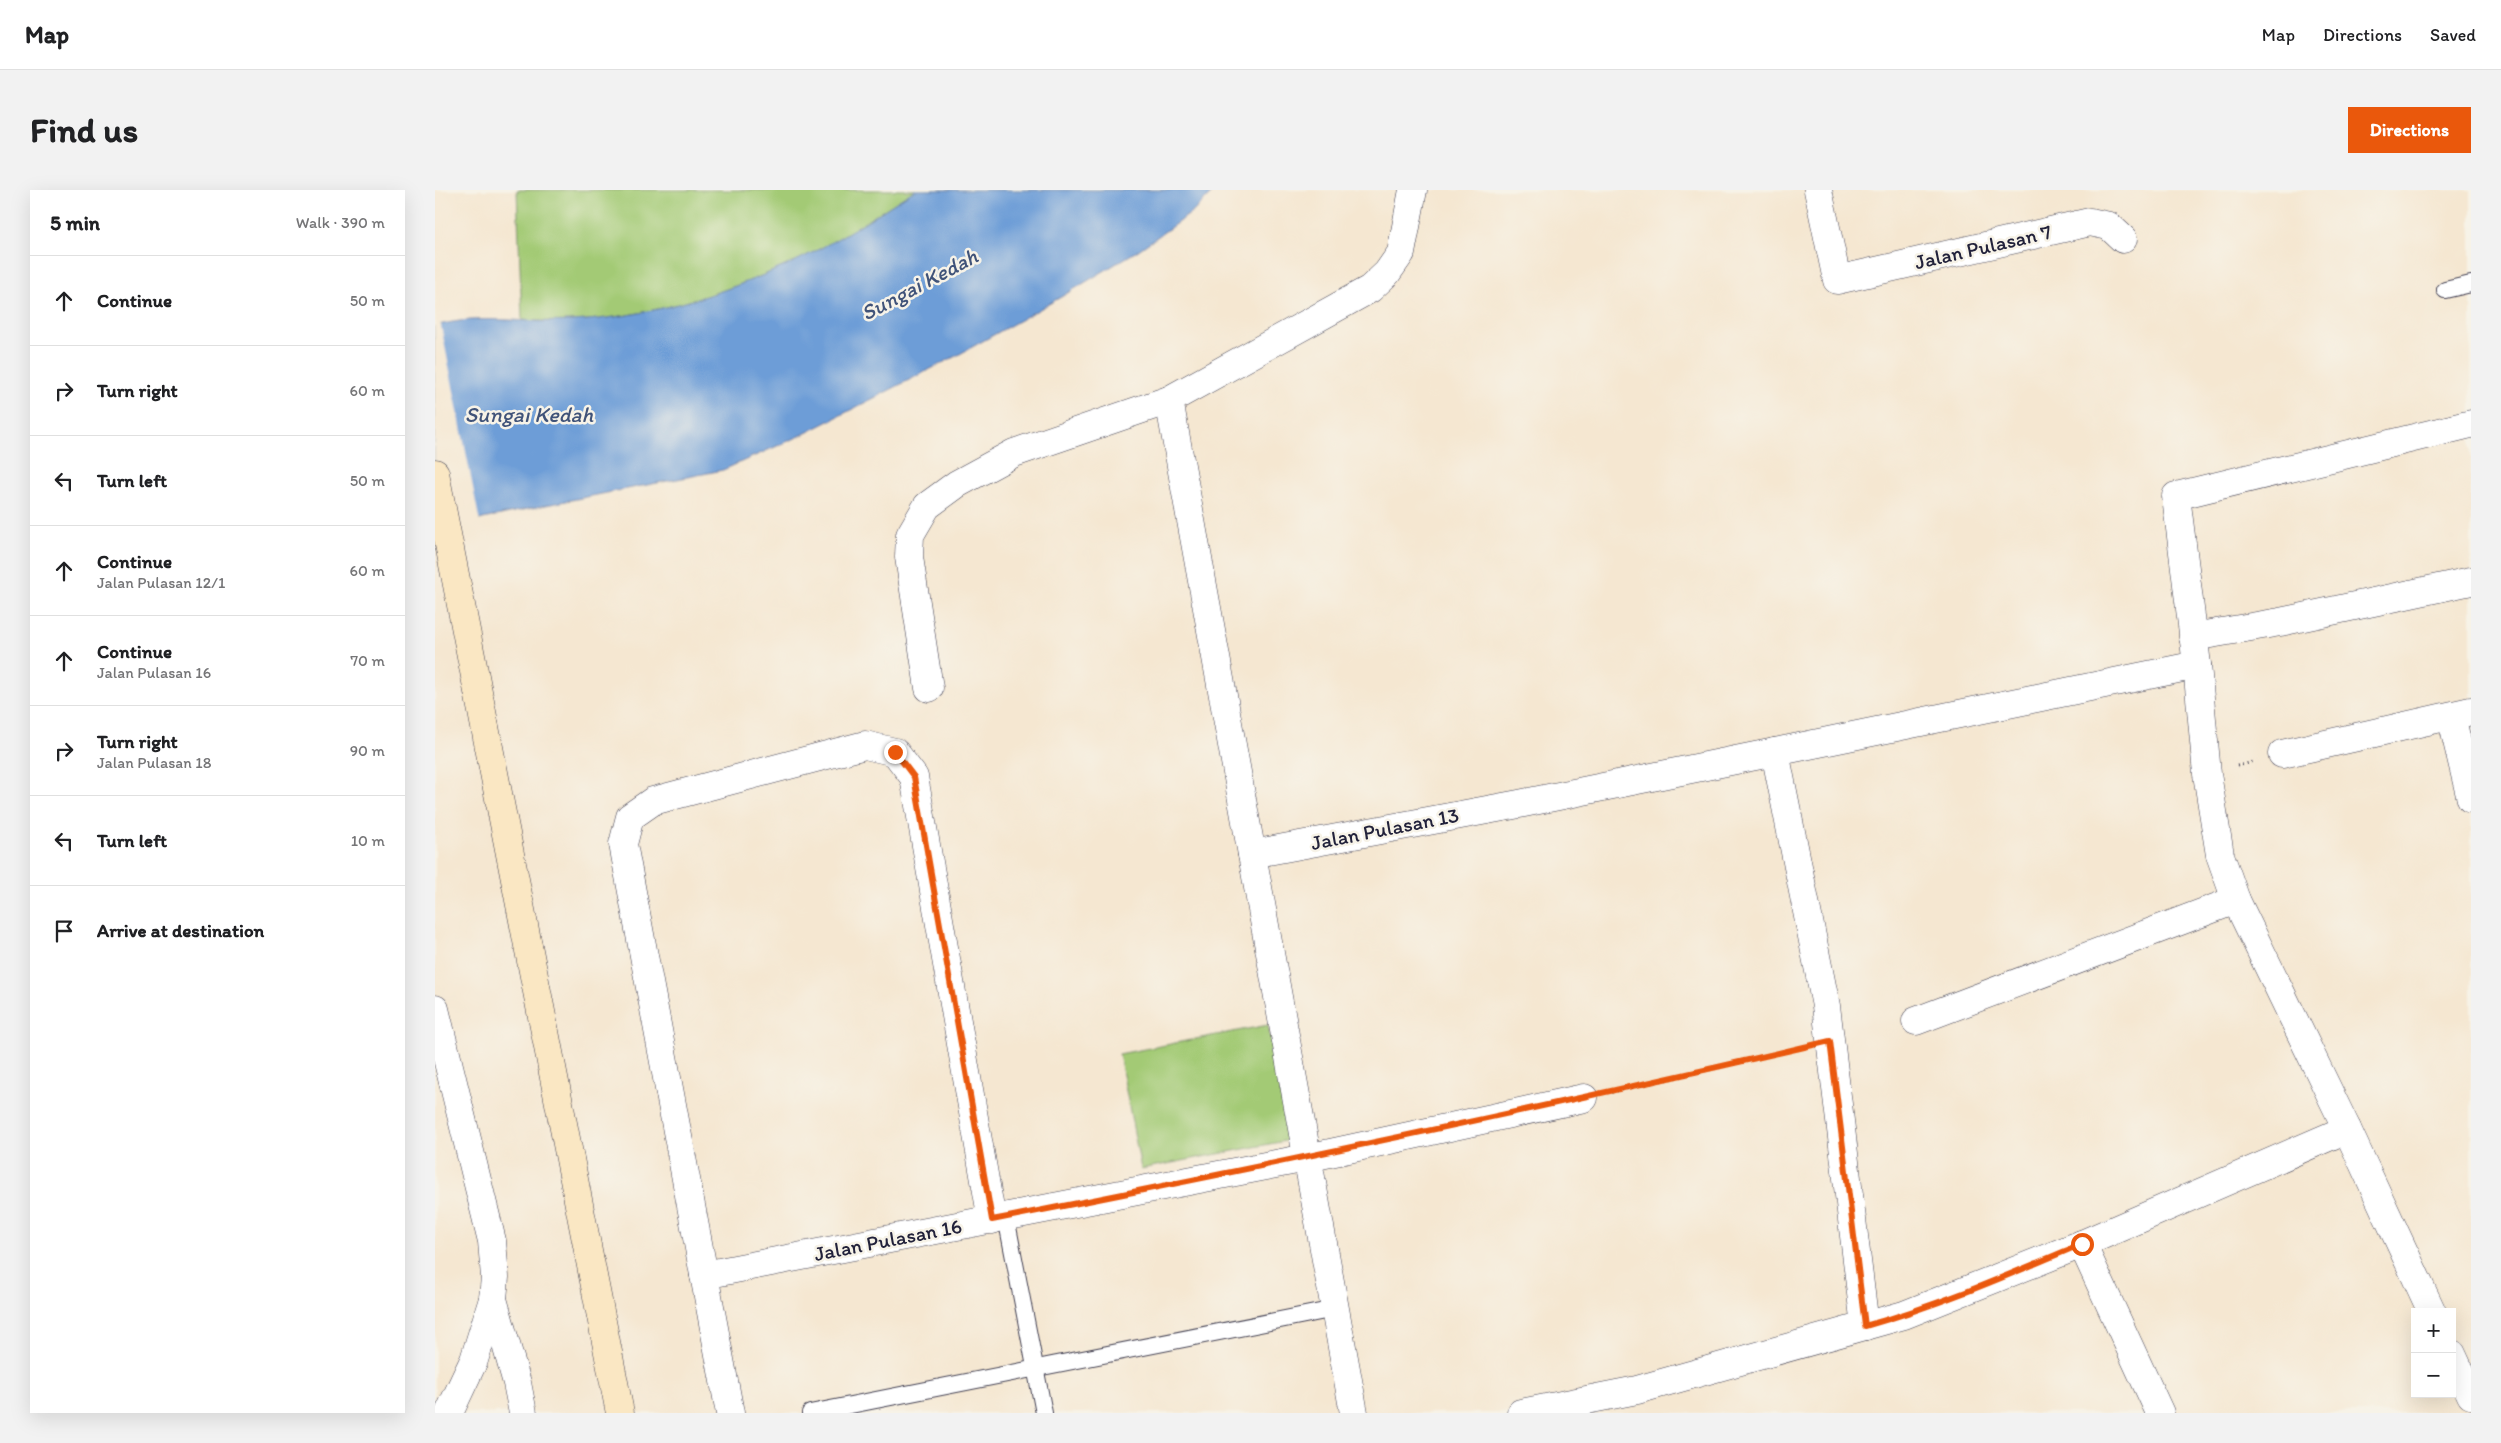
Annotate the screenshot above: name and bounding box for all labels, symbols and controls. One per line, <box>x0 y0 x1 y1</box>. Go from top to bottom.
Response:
text: Map <box>25 20 69 49</box>
text: Map <box>2262 24 2295 46</box>
text: Directions <box>2323 24 2402 46</box>
text: Saved <box>2430 24 2476 46</box>
button: Directions <box>2348 107 2471 153</box>
text: Find us <box>30 109 138 151</box>
text: 5 min <box>50 210 100 235</box>
text: Walk · 390 m <box>296 213 385 232</box>
street label: Jalan Pulasan 7 <box>1912 219 2054 274</box>
water label: Sungai Kedah <box>856 242 982 327</box>
icon: ahead <box>50 287 78 315</box>
text: Continue <box>97 289 172 312</box>
text: 50 m <box>350 291 385 310</box>
icon: right <box>50 377 78 405</box>
text: Turn right <box>97 379 178 402</box>
text: 60 m <box>350 381 385 400</box>
water label: Sungai Kedah <box>465 401 593 428</box>
icon: left <box>50 467 78 495</box>
text: Turn left <box>97 469 167 492</box>
text: 50 m <box>350 471 385 490</box>
text: Continue <box>97 550 172 573</box>
icon: ahead <box>50 557 78 585</box>
text: 60 m <box>350 561 385 580</box>
text: Jalan Pulasan 12/1 <box>97 573 225 592</box>
text: Continue <box>97 640 172 663</box>
icon: ahead <box>50 647 78 675</box>
text: 70 m <box>350 651 385 670</box>
text: Jalan Pulasan 16 <box>97 663 211 682</box>
text: Turn right <box>97 730 178 753</box>
icon: right <box>50 737 78 765</box>
text: 90 m <box>350 741 385 760</box>
route end <box>884 741 907 764</box>
text: Jalan Pulasan 18 <box>97 753 212 772</box>
street label: Jalan Pulasan 13 <box>1309 802 1461 855</box>
icon: left <box>50 827 78 855</box>
text: Turn left <box>97 829 167 852</box>
text: 10 m <box>351 831 385 850</box>
icon: arrive <box>50 917 78 945</box>
text: Arrive at destination <box>97 919 264 942</box>
street label: Jalan Pulasan 16 <box>812 1213 964 1266</box>
route start <box>2071 1233 2094 1256</box>
map controls <box>2411 1308 2456 1398</box>
button: + <box>2411 1308 2456 1353</box>
button: − <box>2411 1353 2456 1398</box>

